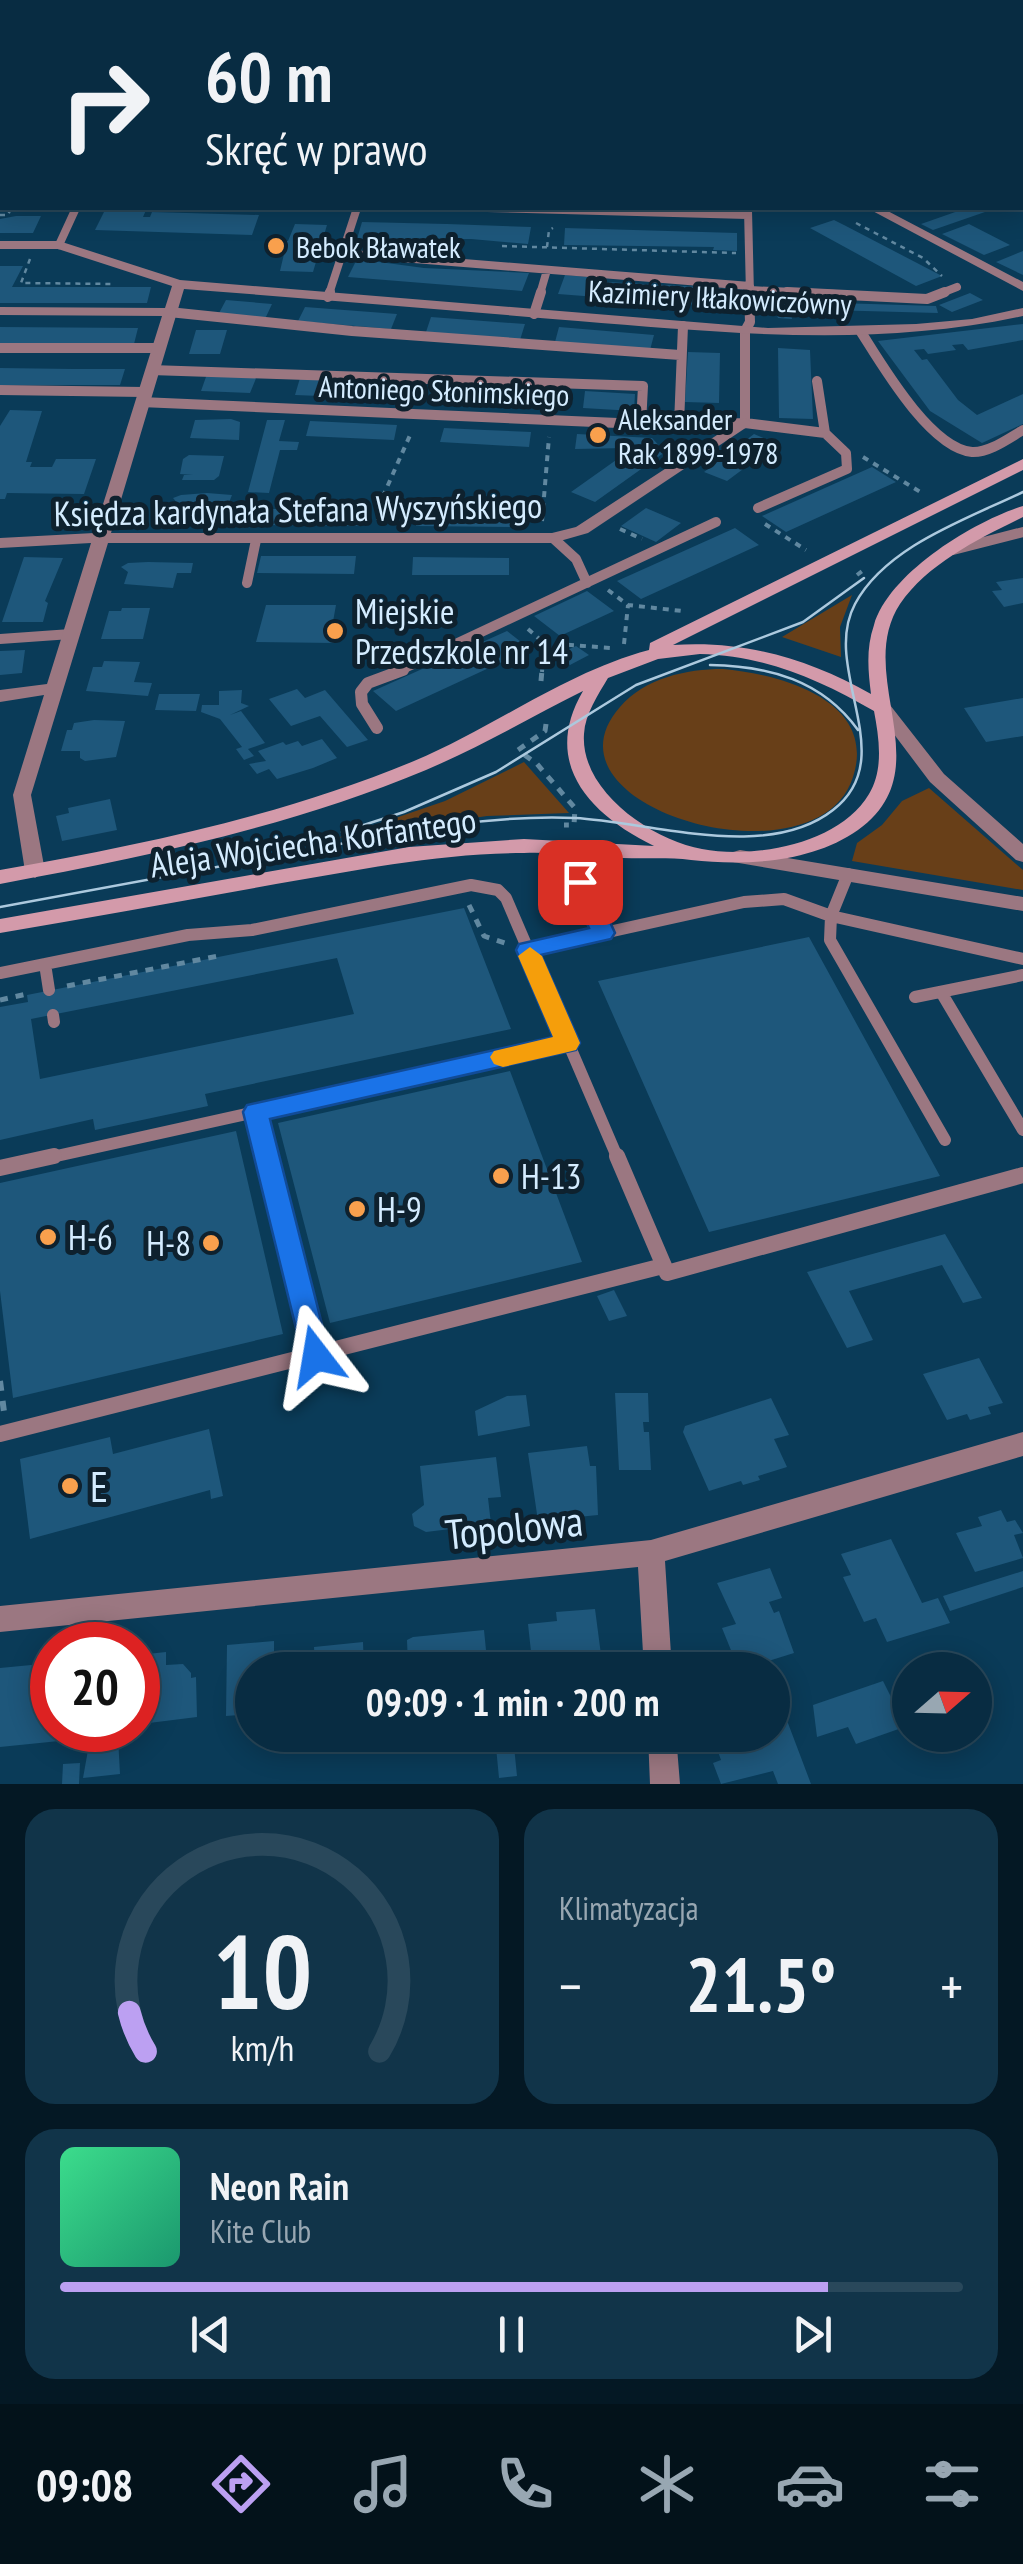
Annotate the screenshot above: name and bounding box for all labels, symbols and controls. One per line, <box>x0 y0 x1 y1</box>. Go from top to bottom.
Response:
text: 60 m <box>205 31 333 121</box>
icon: right <box>40 40 170 170</box>
text: Skręć w prawo <box>205 119 428 177</box>
place label: Bebok Bławatek <box>296 227 461 266</box>
marker: Bebok Bławatek <box>265 235 287 257</box>
street label: Kazimiery Iłłakowiczówny <box>587 271 853 323</box>
street label: Antoniego Słonimskiego <box>318 366 570 414</box>
place label: Aleksander Rak 1899-1978 <box>618 399 778 472</box>
marker: Aleksander Rak 1899-1978 <box>587 424 609 446</box>
street label: Księdza kardynała Stefana Wyszyńskiego <box>53 482 543 536</box>
place label: Miejskie Przedszkole nr 14 <box>355 588 568 674</box>
marker: Miejskie Przedszkole nr 14 <box>324 620 346 642</box>
street label: Aleja Wojciecha Korfantego <box>147 796 479 888</box>
pin <box>538 840 623 925</box>
icon: arrive <box>553 855 608 910</box>
place label: H-13 <box>521 1153 581 1199</box>
marker: H-13 <box>490 1165 512 1187</box>
place label: H-9 <box>377 1186 422 1232</box>
marker: H-9 <box>346 1198 368 1220</box>
place label: H-6 <box>68 1214 113 1260</box>
place label: H-8 <box>146 1220 191 1266</box>
marker: H-6 <box>37 1226 59 1248</box>
marker: H-8 <box>200 1232 222 1254</box>
position arrow <box>264 1304 368 1408</box>
place label: E <box>90 1459 108 1514</box>
marker: E <box>59 1475 81 1497</box>
street label: Topolowa <box>442 1492 586 1562</box>
speed limit sign: 20 <box>30 1622 160 1752</box>
north arrow <box>892 1652 992 1752</box>
map controls <box>892 1652 992 1752</box>
text: 09:09 · 1 min · 200 m <box>366 1677 659 1726</box>
text: Klimatyzacja <box>559 1887 699 1929</box>
text: 10 <box>212 1903 312 2038</box>
text: 21.5° <box>686 1936 836 2033</box>
text: − <box>559 1950 582 2021</box>
text: + <box>940 1950 963 2021</box>
text: km/h <box>230 2025 294 2071</box>
text: Neon Rain <box>210 2161 349 2210</box>
text: Kite Club <box>210 2210 311 2252</box>
icon: previous <box>183 2307 238 2362</box>
icon: pause <box>484 2307 539 2362</box>
icon: next <box>785 2307 840 2362</box>
icon: directions <box>206 2449 276 2519</box>
icon: music <box>348 2449 418 2519</box>
icon: phone <box>490 2449 560 2519</box>
icon: climate <box>632 2449 702 2519</box>
icon: car <box>775 2449 845 2519</box>
icon: filters <box>917 2449 987 2519</box>
text: 09:08 <box>36 2455 133 2513</box>

